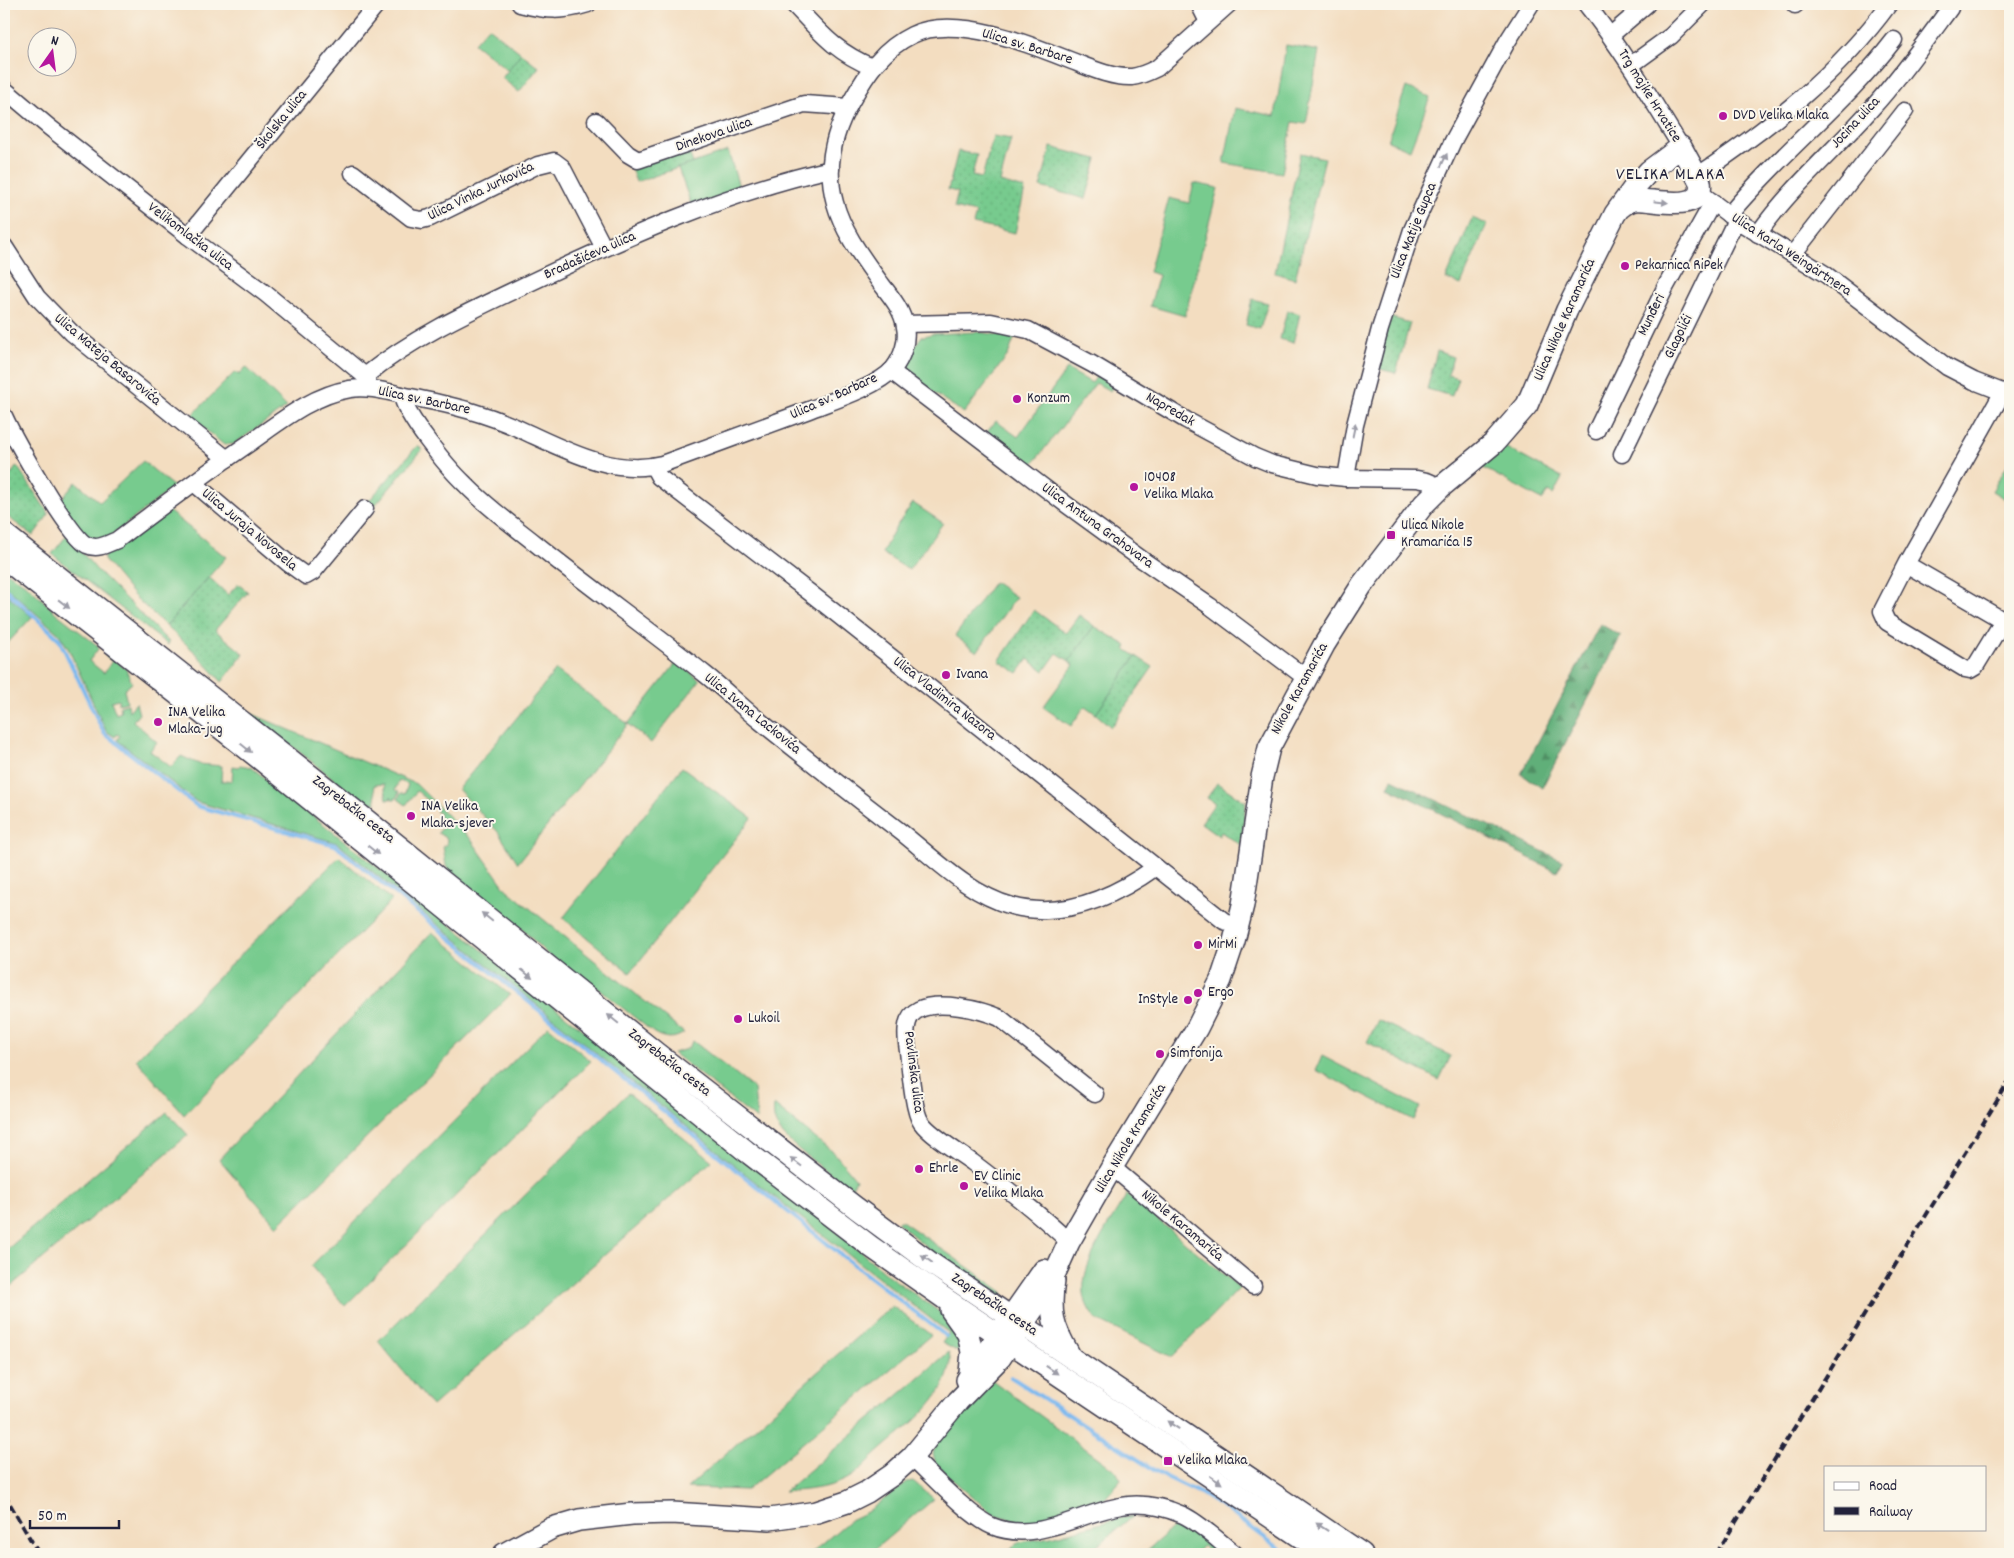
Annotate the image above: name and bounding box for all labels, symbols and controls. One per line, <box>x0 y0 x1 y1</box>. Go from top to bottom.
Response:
street label: Ulica sv. Barbare <box>979 23 1076 71</box>
north arrow <box>28 28 78 78</box>
text: N <box>49 31 61 52</box>
street label: Trg majke Hrvatice <box>1611 45 1687 147</box>
street label: Školska ulica <box>251 85 314 155</box>
street label: Jocina ulica <box>1826 91 1887 154</box>
place label: DVD Velika Mlaka <box>1733 105 1829 127</box>
marker: DVD Velika Mlaka <box>1717 110 1729 122</box>
street label: Dinekova ulica <box>673 111 756 158</box>
one-way arrow <box>1440 153 1448 167</box>
street label: Ulica Vinka Jurkovića <box>424 156 539 227</box>
district label: VELIKA MLAKA <box>1616 163 1726 188</box>
street label: Ulica Matije Gupca <box>1385 179 1444 282</box>
street label: Velikomlačka ulica <box>142 197 238 277</box>
one-way arrow <box>1653 198 1669 206</box>
street label: Ulica Karla Weingärtnera <box>1726 208 1856 303</box>
street label: Bradašićeva ulica <box>541 226 640 286</box>
street label: Ulica Nikole Karamarića <box>1528 254 1602 385</box>
place label: Pekarnica RiPek <box>1635 255 1723 277</box>
marker: Pekarnica RiPek <box>1619 260 1631 272</box>
street label: Munđeri <box>1632 290 1672 340</box>
street label: Ulica Mateja Basarovića <box>49 308 166 412</box>
street label: Glagolići <box>1659 311 1699 363</box>
street label: Ulica sv. Barbare <box>787 368 882 426</box>
street label: Ulica sv. Barbare <box>376 380 473 422</box>
street label: Napredak <box>1141 387 1199 433</box>
place label: Konzum <box>1027 388 1070 410</box>
marker: Konzum <box>1011 393 1023 405</box>
one-way arrow <box>1350 422 1358 437</box>
place label: 10408 Velika Mlaka <box>1144 467 1214 506</box>
street label: Ulica Antuna Grahovara <box>1036 478 1159 575</box>
marker: 10408 Velika Mlaka <box>1128 481 1140 493</box>
street label: Ulica Juraja Novosela <box>196 483 303 577</box>
place label: Ulica Nikole Kramarića 15 <box>1401 515 1473 554</box>
marker: Ulica Nikole Kramarića 15 <box>1385 529 1397 541</box>
one-way arrow <box>57 599 70 610</box>
street label: Nikole Karamarića <box>1266 638 1335 739</box>
street label: Ulica Vladimira Nazora <box>888 651 1001 747</box>
place label: Ivana <box>956 664 989 686</box>
street label: Ulica Ivana Lackovića <box>699 668 806 761</box>
marker: Ivana <box>940 669 952 681</box>
place label: INA Velika Mlaka-jug <box>168 702 226 741</box>
marker: INA Velika Mlaka-jug <box>152 716 164 728</box>
one-way arrow <box>240 743 253 754</box>
street label: Zagrebačka cesta <box>307 771 400 850</box>
place label: INA Velika Mlaka-sjever <box>421 796 494 835</box>
marker: INA Velika Mlaka-sjever <box>405 810 417 822</box>
one-way arrow <box>366 844 379 855</box>
one-way arrow <box>480 912 493 922</box>
place label: MirMi <box>1208 934 1237 956</box>
marker: MirMi <box>1192 939 1204 951</box>
one-way arrow <box>520 968 533 979</box>
place label: Ergo <box>1208 982 1234 1004</box>
marker: Ergo <box>1192 987 1204 999</box>
place label: InStyle <box>1138 989 1178 1011</box>
marker: InStyle <box>1182 994 1194 1006</box>
place label: Lukoil <box>748 1008 780 1030</box>
one-way arrow <box>607 1013 620 1024</box>
marker: Lukoil <box>732 1013 744 1025</box>
street label: Zagrebačka cesta <box>623 1024 716 1103</box>
street label: Pavlinska ulica <box>897 1030 929 1115</box>
place label: Simfonija <box>1170 1043 1223 1065</box>
marker: Simfonija <box>1154 1048 1166 1060</box>
street label: Ulica Nikole Kramarića <box>1089 1079 1173 1198</box>
one-way arrow <box>790 1157 803 1168</box>
place label: Ehrle <box>929 1158 959 1180</box>
marker: Ehrle <box>913 1163 925 1175</box>
place label: EV Clinic Velika Mlaka <box>974 1166 1044 1205</box>
marker: EV Clinic Velika Mlaka <box>958 1180 970 1192</box>
street label: Nikole Karamarića <box>1136 1185 1229 1268</box>
one-way arrow <box>920 1254 933 1264</box>
street label: Zagrebačka cesta <box>946 1268 1042 1343</box>
one-way arrow <box>1045 1365 1059 1375</box>
one-way arrow <box>1166 1420 1180 1430</box>
place label: Velika Mlaka <box>1178 1450 1248 1472</box>
marker: Velika Mlaka <box>1162 1455 1174 1467</box>
legend <box>1824 1466 1986 1530</box>
one-way arrow <box>1210 1475 1223 1484</box>
text: Road <box>1869 1476 1897 1498</box>
scale bar <box>30 1498 119 1530</box>
text: Railway <box>1869 1502 1913 1524</box>
text: 50 m <box>38 1506 67 1528</box>
one-way arrow <box>1315 1522 1329 1532</box>

